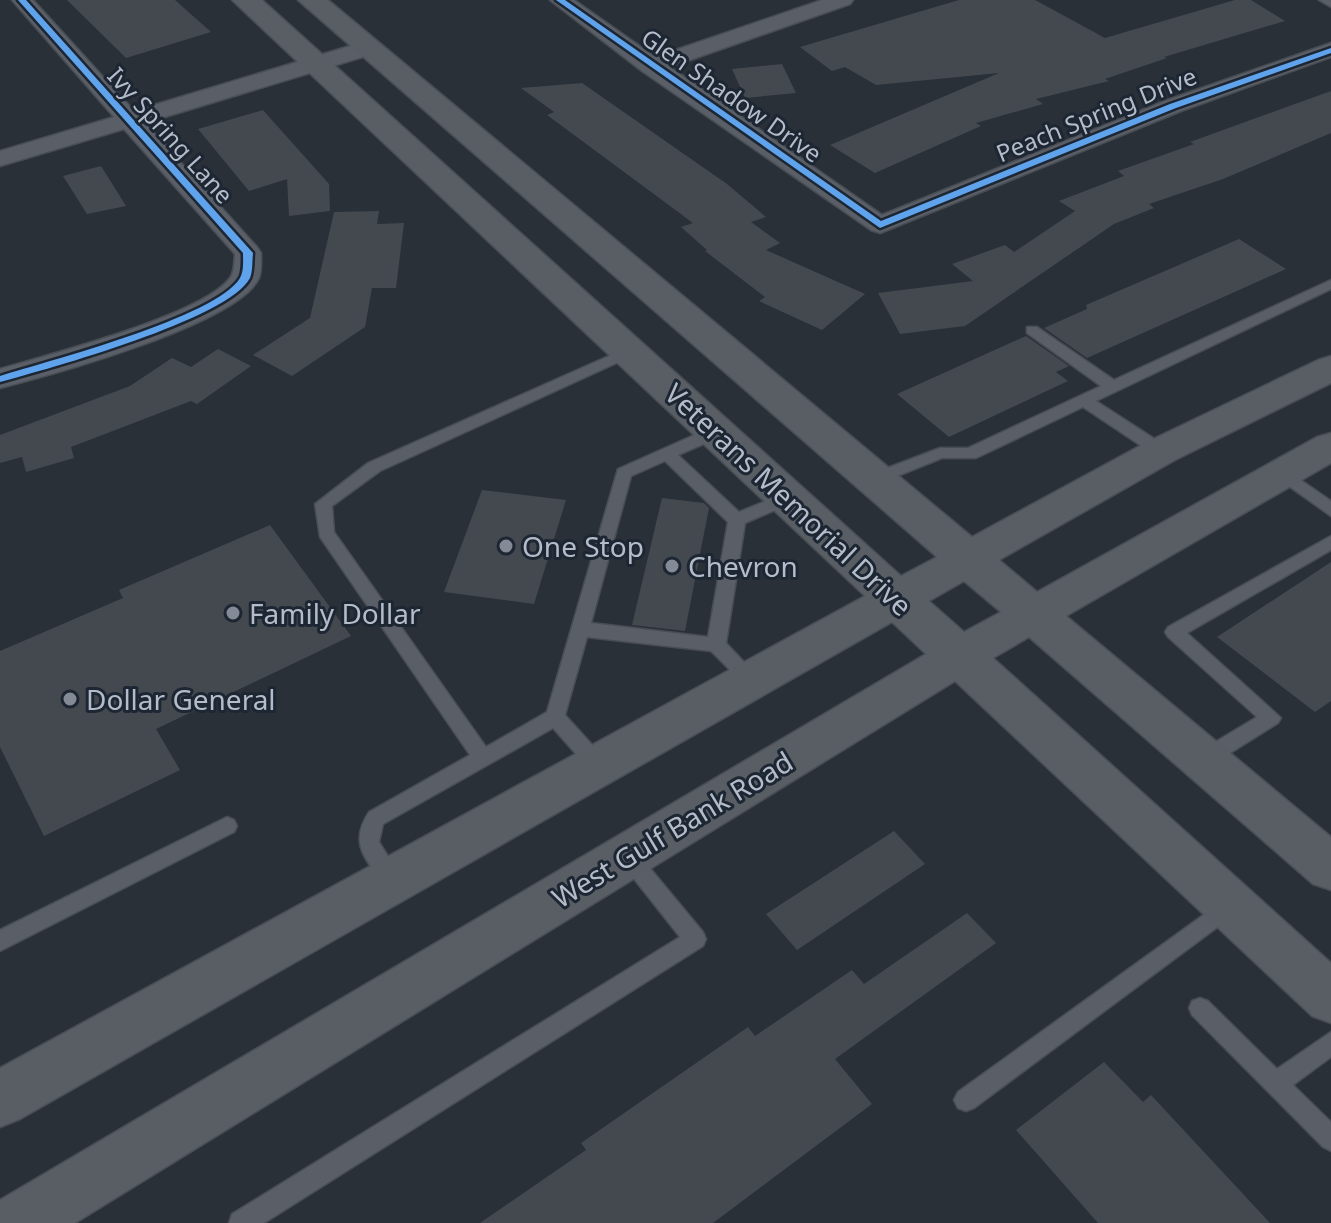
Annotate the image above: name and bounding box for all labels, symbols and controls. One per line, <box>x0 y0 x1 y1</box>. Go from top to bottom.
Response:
street label: Glen Shadow Drive <box>635 20 829 170</box>
street label: Peach Spring Drive <box>991 59 1201 169</box>
street label: Ivy Spring Lane <box>101 60 241 210</box>
street label: Veterans Memorial Drive <box>657 374 921 624</box>
place label: One Stop <box>522 527 644 565</box>
marker: One Stop <box>497 537 515 555</box>
place label: Chevron <box>688 547 798 585</box>
marker: Chevron <box>663 557 681 575</box>
place label: Family Dollar <box>249 594 421 632</box>
marker: Family Dollar <box>224 604 242 622</box>
place label: Dollar General <box>86 680 276 718</box>
marker: Dollar General <box>61 690 79 708</box>
street label: West Gulf Bank Road <box>545 742 799 916</box>

